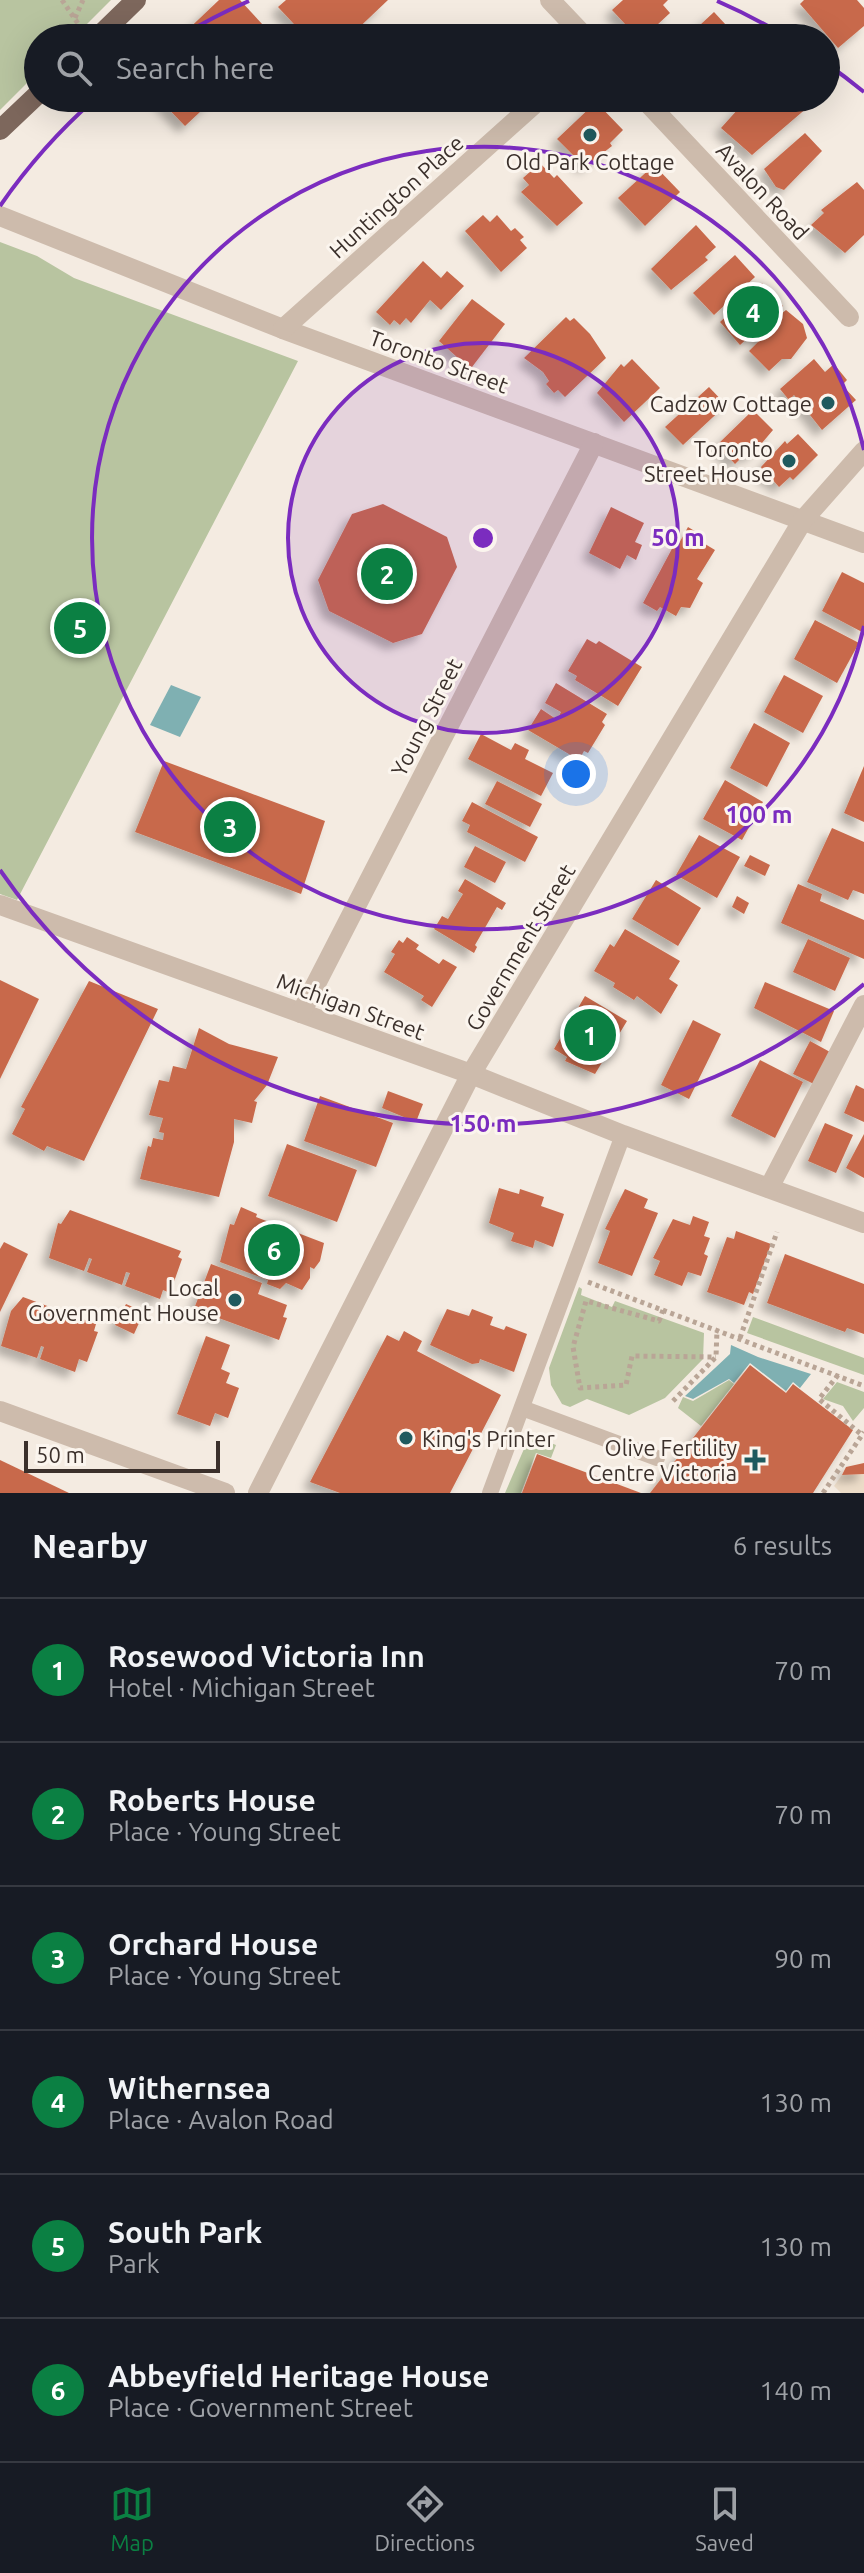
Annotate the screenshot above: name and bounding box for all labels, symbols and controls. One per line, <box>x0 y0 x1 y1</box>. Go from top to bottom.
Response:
search box <box>24 24 840 112</box>
icon: search <box>52 46 96 90</box>
text: Search here <box>116 51 275 85</box>
marker: Old Park Cottage <box>581 126 599 144</box>
street label: Huntington Place <box>324 129 468 263</box>
street label: Avalon Road <box>712 138 814 244</box>
place label: Old Park Cottage <box>505 149 675 174</box>
pin: 4 <box>727 282 779 342</box>
street label: Toronto Street <box>366 324 512 398</box>
place label: Cadzow Cottage <box>650 391 812 416</box>
marker: Cadzow Cottage <box>819 394 837 412</box>
place label: Toronto Street House <box>644 436 773 486</box>
marker: Toronto Street House <box>780 452 798 470</box>
centre of rings <box>469 524 497 552</box>
text: 50 m <box>651 524 705 551</box>
pin: 2 <box>361 544 413 604</box>
pin: 5 <box>54 598 106 658</box>
street label: Young Street <box>386 654 467 780</box>
your location <box>556 754 596 794</box>
pin: 3 <box>204 797 256 857</box>
text: 100 m <box>726 801 792 828</box>
street label: Government Street <box>460 859 580 1035</box>
street label: Michigan Street <box>274 968 429 1044</box>
pin: 1 <box>564 1005 616 1065</box>
text: 150 m <box>450 1110 516 1137</box>
pin: 6 <box>248 1220 300 1280</box>
place label: Local Government House <box>28 1275 219 1325</box>
marker: Local Government House <box>226 1291 244 1309</box>
place label: King's Printer <box>422 1426 555 1451</box>
marker: King's Printer <box>397 1429 415 1447</box>
place label: Olive Fertility Centre Victoria <box>588 1435 737 1485</box>
scale bar <box>24 1437 220 1473</box>
text: 50 m <box>36 1442 85 1467</box>
marker: Olive Fertility Centre Victoria <box>744 1449 766 1471</box>
text: Nearby <box>32 1526 147 1564</box>
text: 6 results <box>733 1531 832 1560</box>
text: Rosewood Victoria Inn <box>108 1639 425 1673</box>
text: 1 <box>51 1656 65 1685</box>
text: 70 m <box>774 1656 832 1685</box>
text: Hotel · Michigan Street <box>108 1673 375 1702</box>
text: Roberts House <box>108 1783 316 1817</box>
text: 2 <box>51 1800 65 1829</box>
text: 70 m <box>774 1800 832 1829</box>
text: Place · Young Street <box>108 1817 341 1846</box>
text: Orchard House <box>108 1927 318 1961</box>
text: 3 <box>51 1944 65 1973</box>
text: 90 m <box>774 1944 832 1973</box>
text: Place · Young Street <box>108 1961 341 1990</box>
text: Withernsea <box>108 2071 271 2105</box>
text: 4 <box>51 2088 65 2117</box>
text: 130 m <box>760 2088 832 2117</box>
text: Place · Avalon Road <box>108 2105 334 2134</box>
text: South Park <box>108 2215 262 2249</box>
text: 5 <box>51 2232 65 2261</box>
text: 130 m <box>760 2232 832 2261</box>
text: Park <box>108 2249 160 2278</box>
text: Abbeyfield Heritage House <box>108 2359 490 2393</box>
text: 6 <box>51 2376 65 2405</box>
text: 140 m <box>760 2376 832 2405</box>
text: Place · Government Street <box>108 2393 413 2422</box>
tab: Map <box>110 2482 154 2555</box>
tab: Directions <box>374 2482 475 2555</box>
tab: Saved <box>695 2482 754 2555</box>

